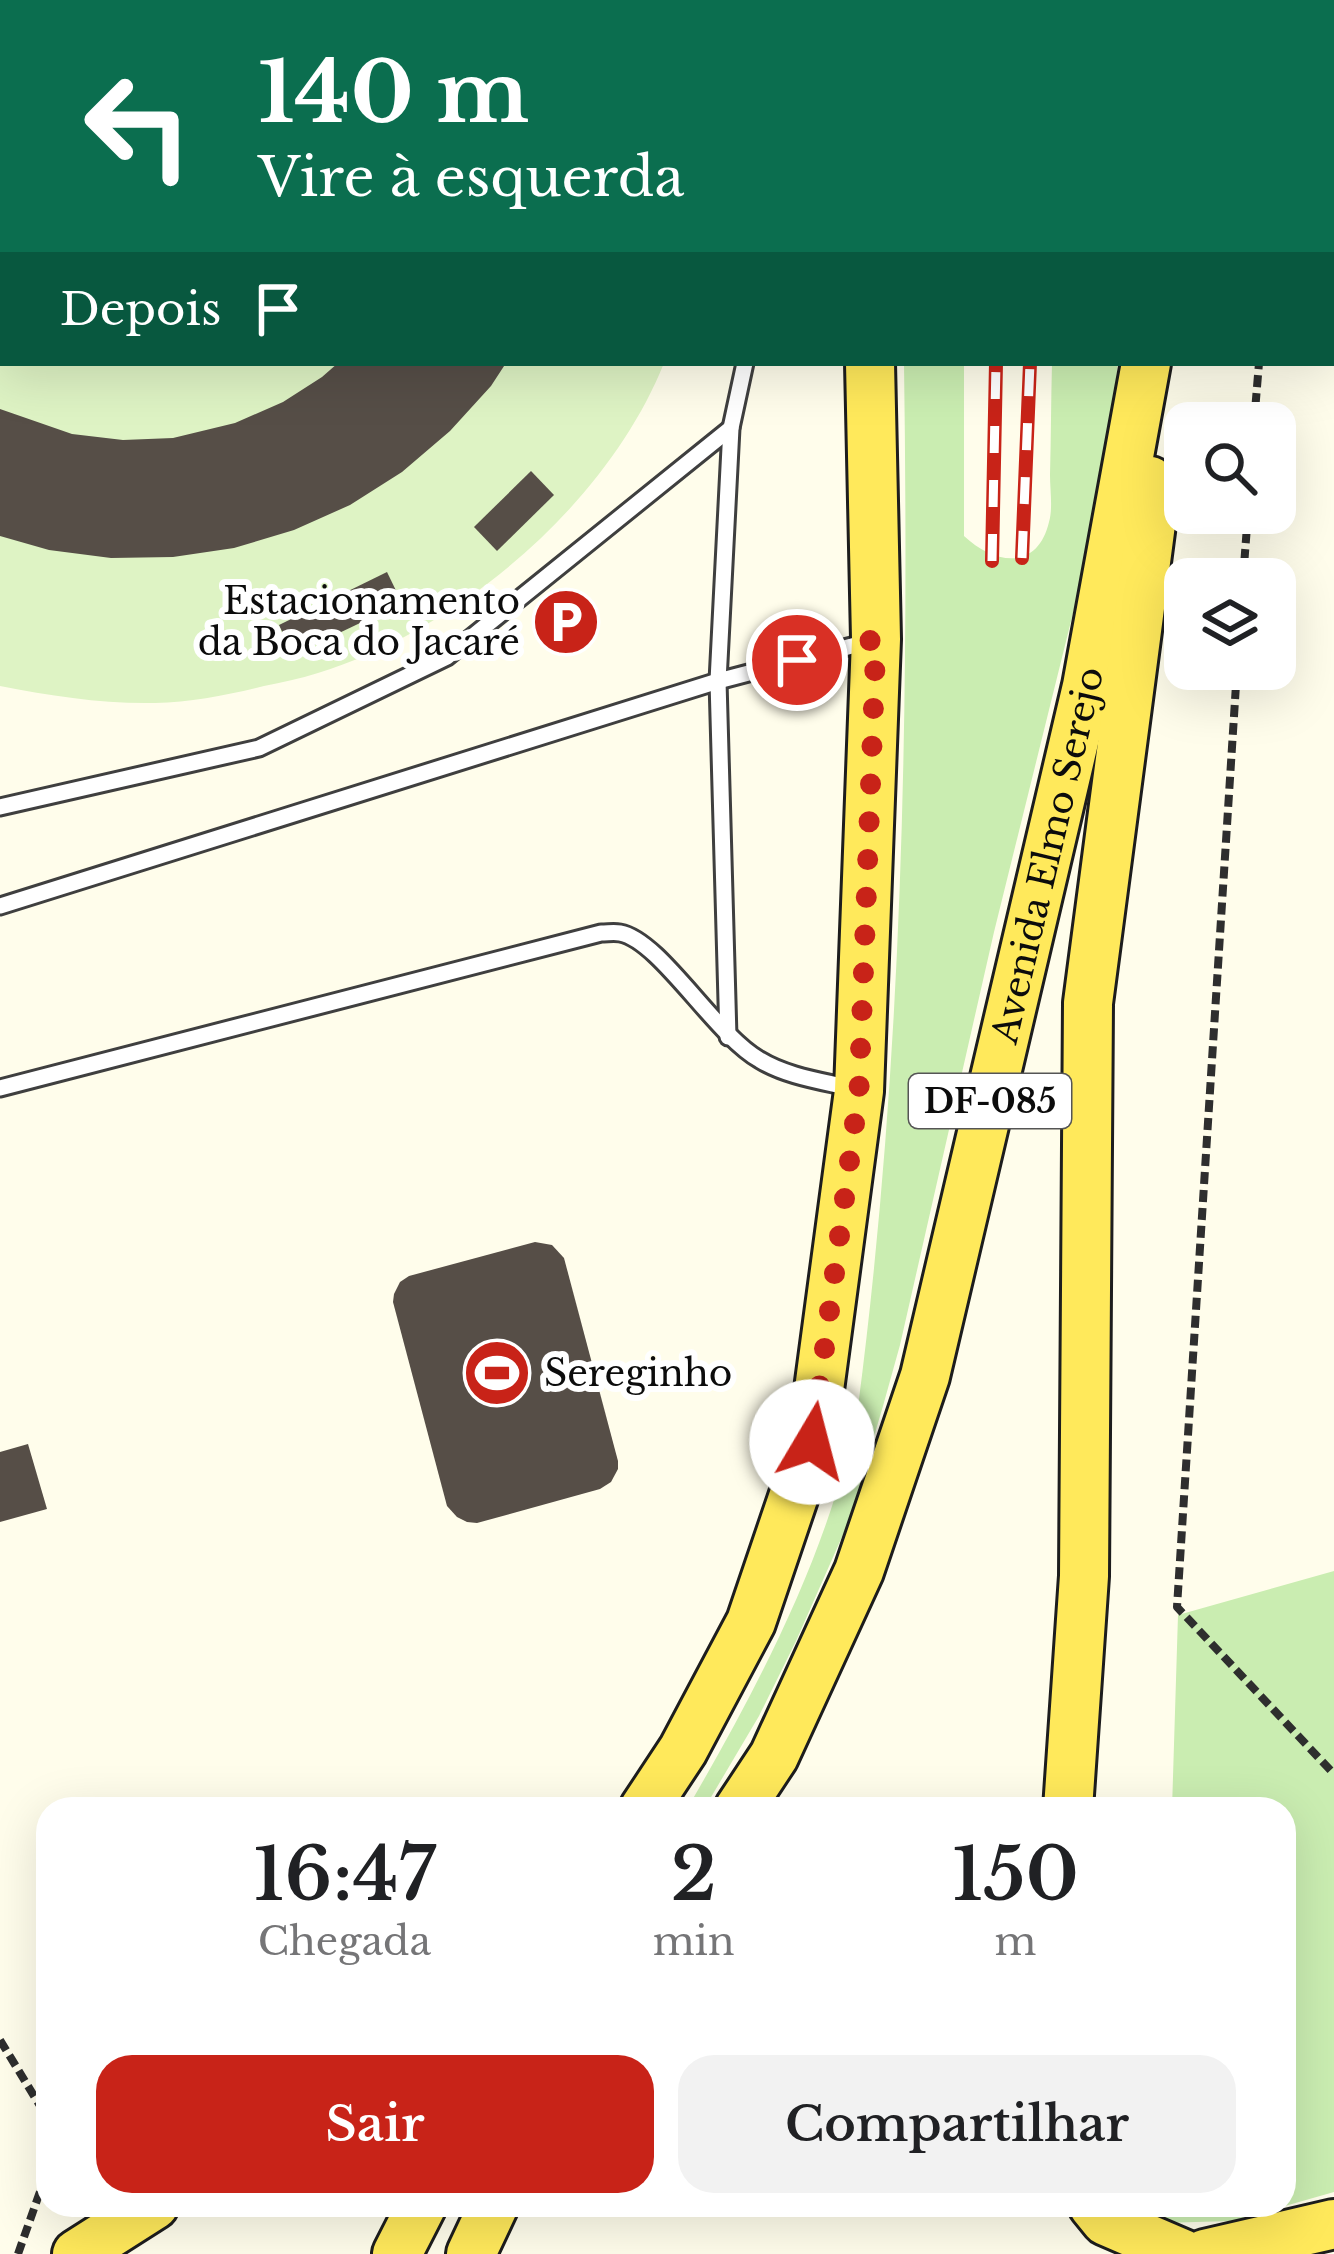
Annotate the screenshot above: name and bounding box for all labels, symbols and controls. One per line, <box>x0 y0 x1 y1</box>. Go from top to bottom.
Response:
text: 140 m <box>258 41 529 145</box>
icon: left <box>60 48 216 204</box>
text: Vire à esquerda <box>258 144 684 211</box>
icon: arrive <box>245 276 311 342</box>
text: Depois <box>60 281 221 337</box>
map controls <box>1164 402 1296 690</box>
button: search <box>1164 402 1296 534</box>
button: layers <box>1164 558 1296 690</box>
place label: Estacionamento da Boca do Jacaré <box>198 579 520 665</box>
parking icon: Estacionamento da Boca do Jacaré <box>531 587 601 657</box>
pin <box>746 609 848 711</box>
icon: arrive <box>764 627 830 693</box>
street label: Avenida Elmo Serejo <box>981 663 1113 1049</box>
road number: DF-085 <box>909 1074 1071 1128</box>
sports icon: Sereginho <box>462 1338 532 1408</box>
place label: Sereginho <box>544 1351 732 1396</box>
position arrow <box>749 1379 875 1505</box>
text: 16:47 <box>253 1830 436 1919</box>
text: 2 <box>671 1830 717 1919</box>
text: 150 <box>952 1830 1079 1919</box>
text: Chegada <box>258 1917 431 1966</box>
text: min <box>653 1917 735 1966</box>
text: m <box>994 1917 1036 1966</box>
button: Sair <box>96 2055 654 2193</box>
button: Compartilhar <box>678 2055 1236 2193</box>

